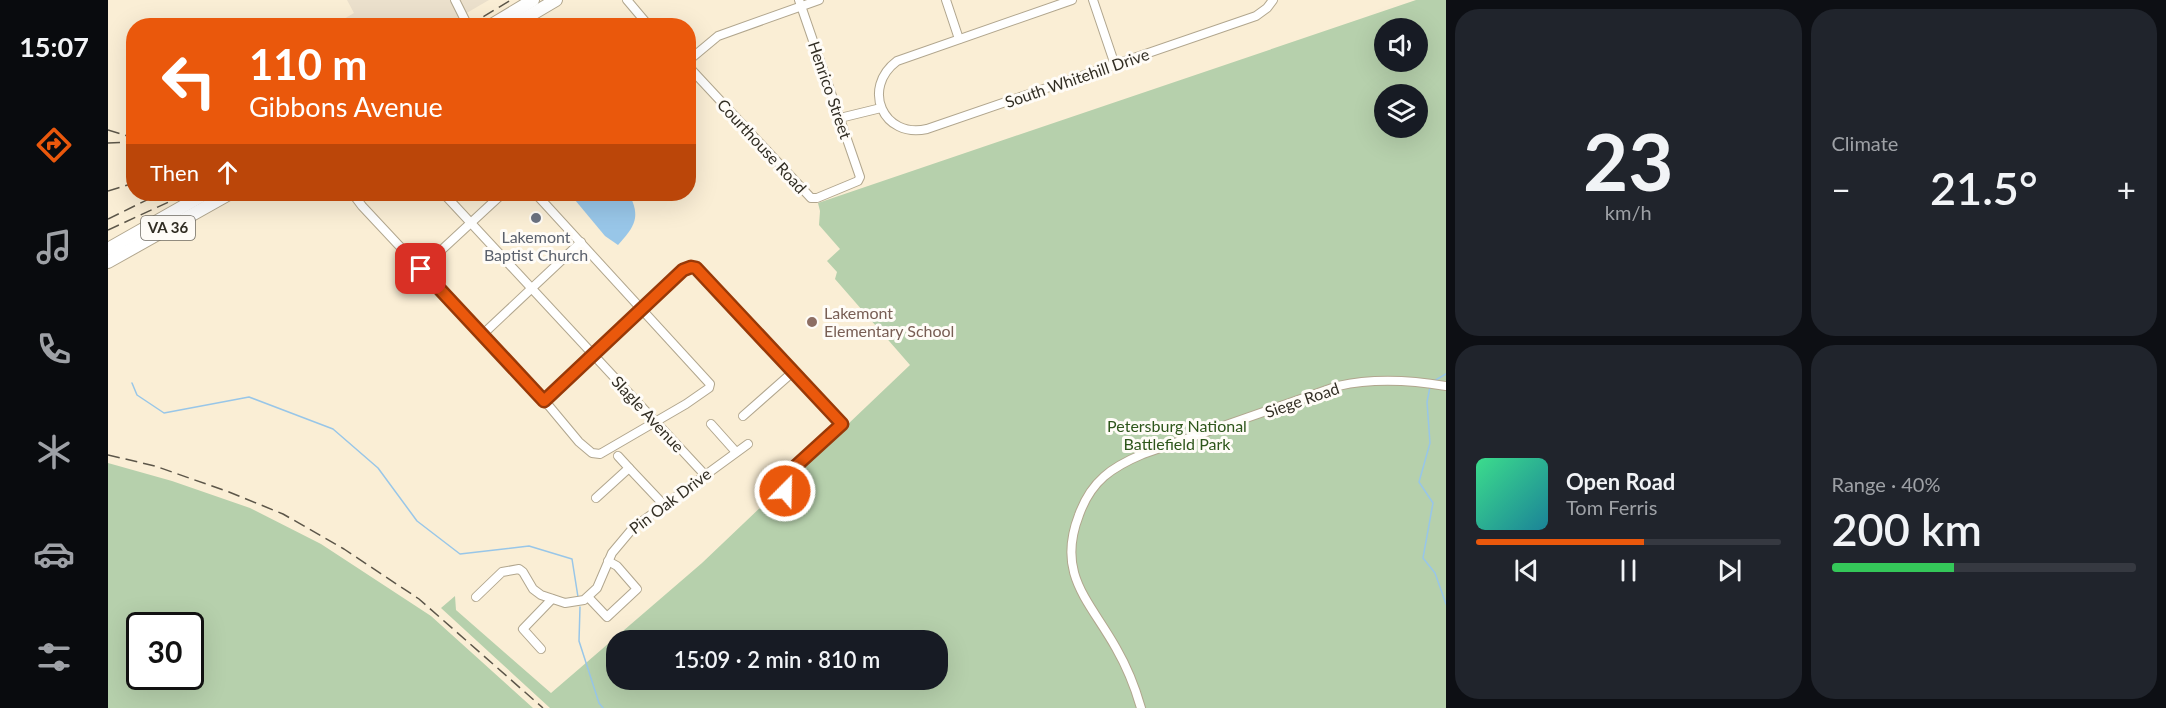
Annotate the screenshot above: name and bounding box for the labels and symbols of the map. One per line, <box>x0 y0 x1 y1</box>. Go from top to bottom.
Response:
street label: Henrico Street <box>805 39 856 141</box>
street label: South Whitehill Drive <box>1002 44 1151 111</box>
street label: Courthouse Road <box>714 95 811 197</box>
marker: Lakemont Baptist Church <box>529 211 543 225</box>
road number: VA 36 <box>141 216 195 240</box>
place label: Lakemont Baptist Church <box>484 227 588 264</box>
pin <box>395 243 446 294</box>
place label: Lakemont Elementary School <box>824 303 954 340</box>
marker: Lakemont Elementary School <box>805 315 819 329</box>
street label: Slagle Avenue <box>608 372 689 456</box>
street label: Siege Road <box>1262 378 1341 421</box>
park label: Petersburg National Battlefield Park <box>1107 416 1247 453</box>
position arrow <box>753 459 817 523</box>
street label: Pin Oak Drive <box>625 464 714 537</box>
speed limit sign: 30 <box>126 612 204 690</box>

